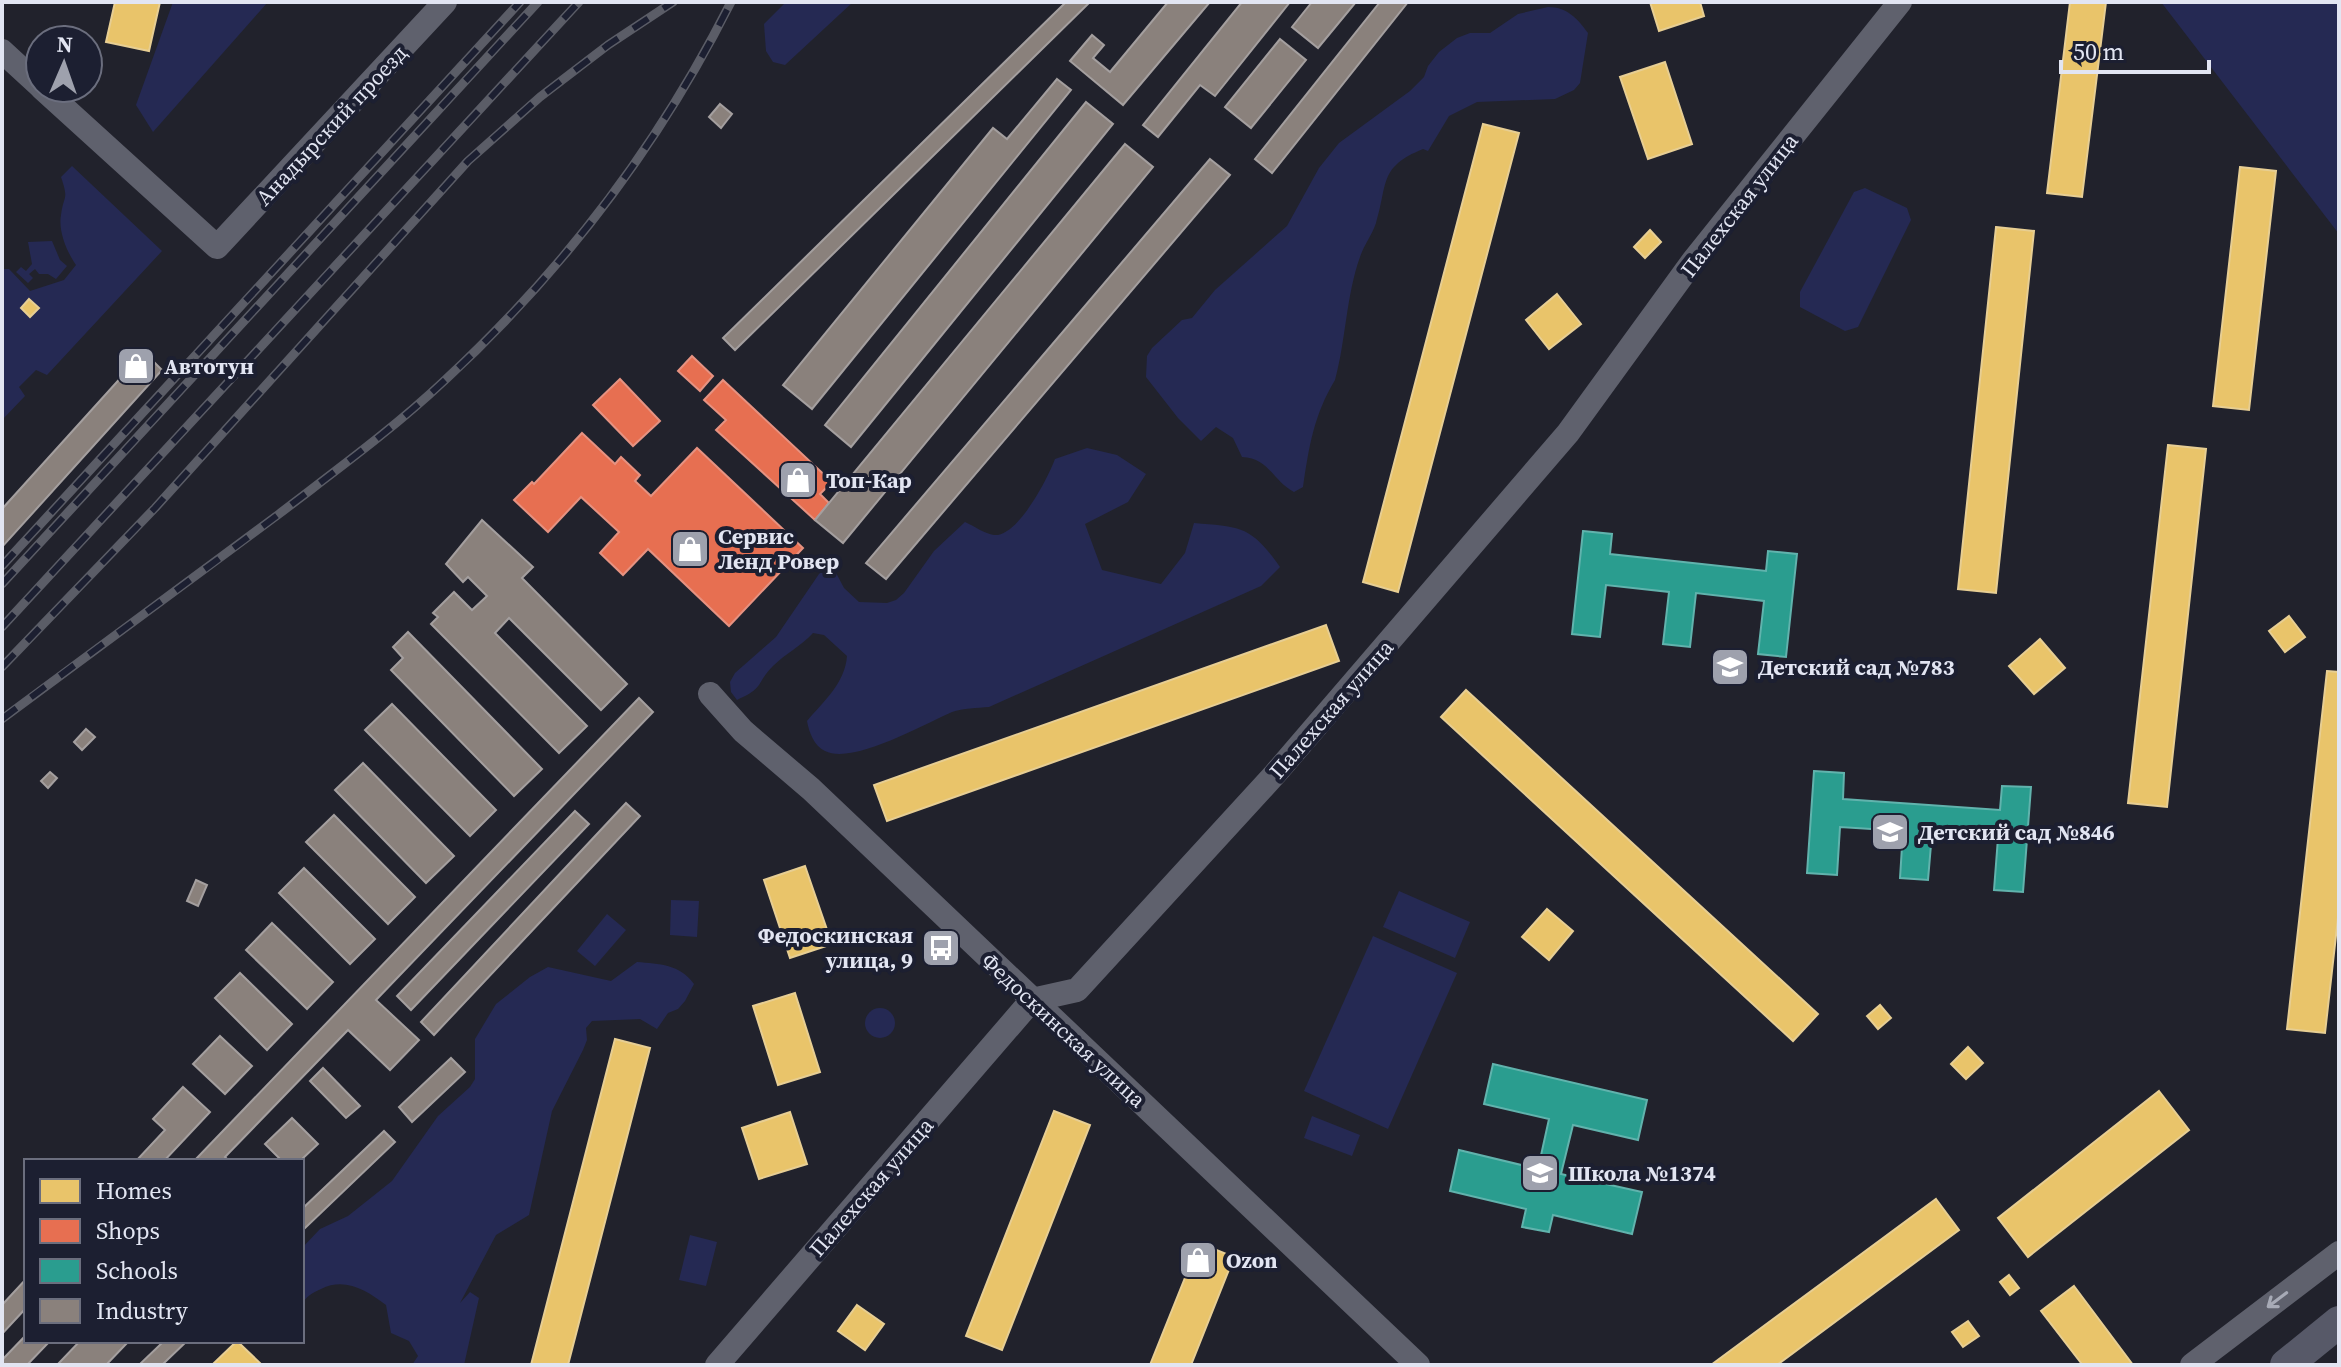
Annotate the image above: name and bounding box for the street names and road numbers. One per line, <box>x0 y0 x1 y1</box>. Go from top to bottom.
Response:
street label: Анадырский проезд <box>249 38 413 212</box>
street label: Палехская улица <box>1673 126 1805 283</box>
street label: Палехская улица <box>1262 632 1400 785</box>
street label: Федоскинская улица <box>975 946 1153 1115</box>
street label: Палехская улица <box>802 1110 940 1263</box>

